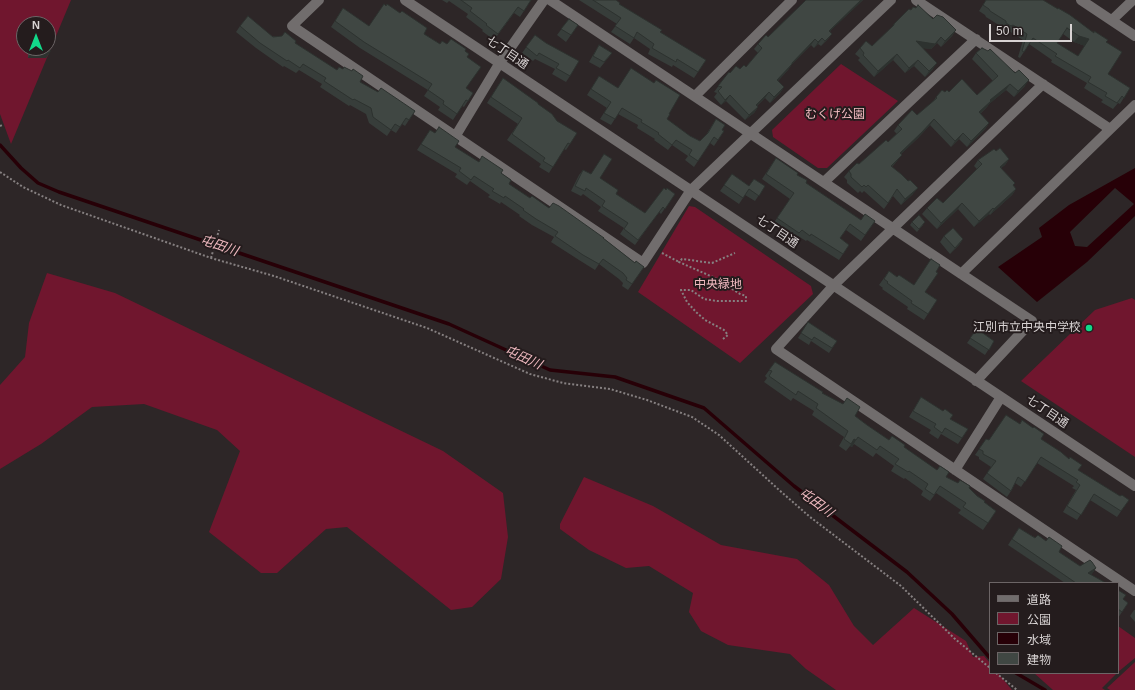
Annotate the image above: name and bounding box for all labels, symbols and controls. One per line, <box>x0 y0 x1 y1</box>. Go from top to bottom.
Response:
north arrow <box>16 16 56 56</box>
scale bar <box>991 16 1074 42</box>
text: N <box>32 19 40 31</box>
text: 50 m <box>996 24 1023 38</box>
street label: 七丁目通 <box>483 34 531 72</box>
park label: むくげ公園 <box>805 108 865 122</box>
street label: 七丁目通 <box>753 213 801 251</box>
water label: 屯田川 <box>198 232 240 260</box>
park label: 中央緑地 <box>694 278 742 292</box>
place label: 江別市立中央中学校 <box>973 321 1081 335</box>
marker: 江別市立中央中学校 <box>1084 323 1094 333</box>
water label: 屯田川 <box>502 343 544 373</box>
street label: 七丁目通 <box>1023 393 1071 431</box>
water label: 屯田川 <box>796 485 836 521</box>
legend <box>989 582 1119 674</box>
text: 道路 <box>1027 593 1051 607</box>
text: 公園 <box>1027 613 1051 627</box>
text: 水域 <box>1027 633 1051 647</box>
text: 建物 <box>1027 653 1051 667</box>

